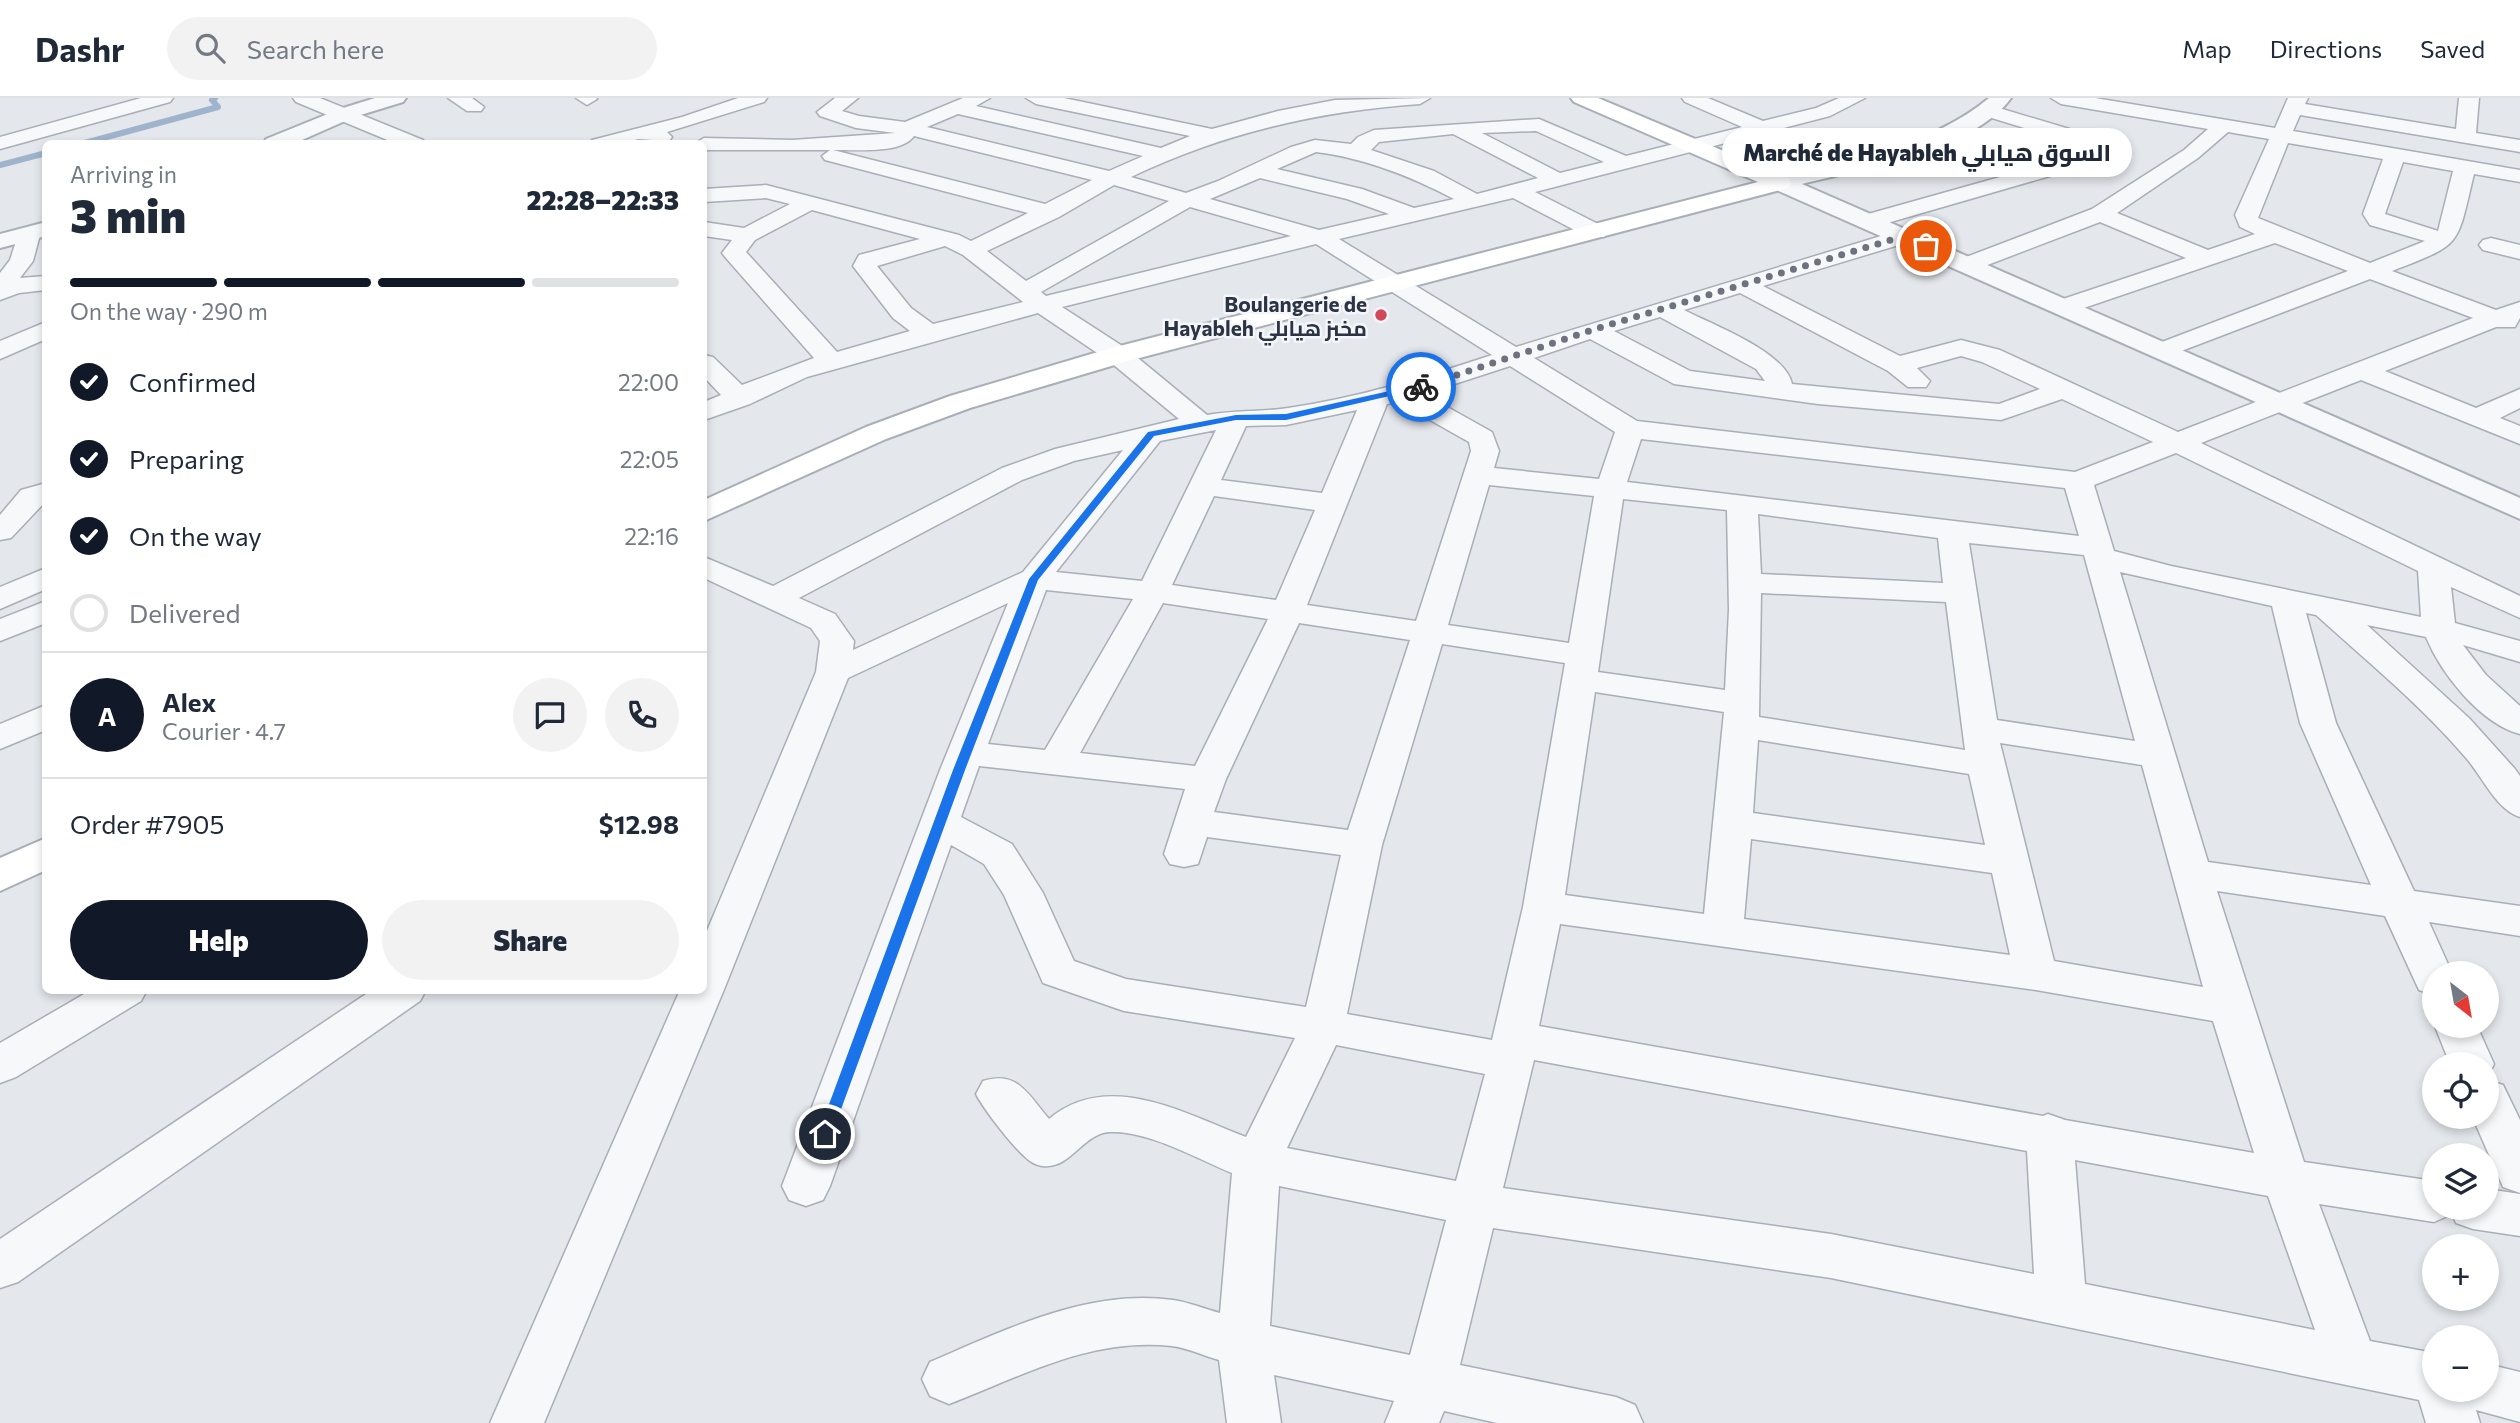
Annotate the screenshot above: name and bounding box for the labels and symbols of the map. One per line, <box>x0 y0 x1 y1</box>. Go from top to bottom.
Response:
callout: Marché de Hayableh السوق هيابلي <box>1721 127 2131 176</box>
pin <box>1896 216 1956 276</box>
place label: Boulangerie de Hayableh مخبز هيابلي <box>1164 291 1367 346</box>
marker: Boulangerie de Hayableh مخبز هيابلي <box>1373 307 1389 323</box>
courier <box>1386 352 1456 422</box>
north arrow <box>2422 961 2499 1038</box>
pin <box>795 1104 855 1164</box>

